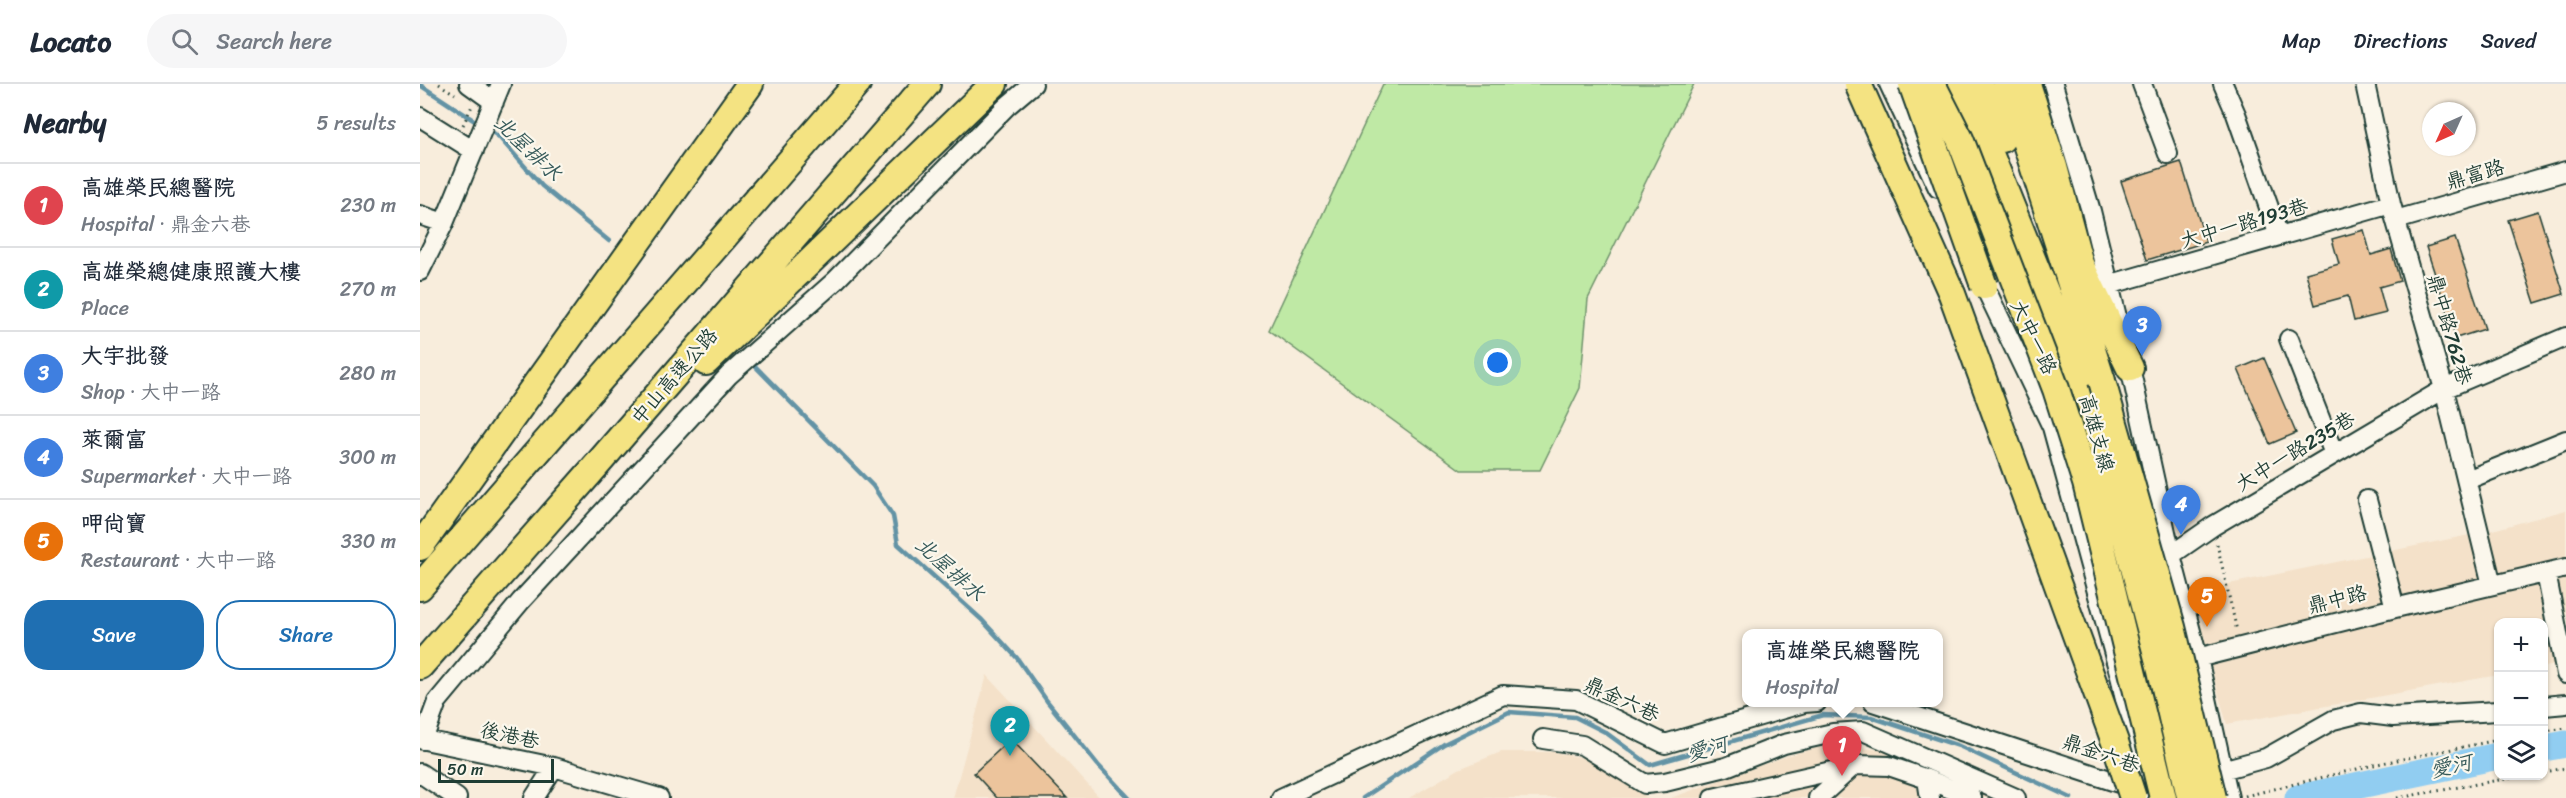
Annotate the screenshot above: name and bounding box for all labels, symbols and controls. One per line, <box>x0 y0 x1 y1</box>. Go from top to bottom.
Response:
search box <box>147 14 567 68</box>
text: Locato <box>30 17 111 66</box>
text: Search here <box>216 22 332 61</box>
text: Map <box>2282 22 2320 60</box>
text: Directions <box>2353 22 2448 60</box>
text: Saved <box>2481 22 2536 60</box>
icon: search <box>168 25 201 58</box>
text: Nearby <box>24 100 106 146</box>
north arrow <box>2422 102 2476 156</box>
water label: 北屋排水 <box>485 105 572 192</box>
text: 5 results <box>317 106 396 141</box>
street label: 鼎富路 <box>2441 149 2510 200</box>
text: 高雄榮民總醫院 <box>81 168 235 207</box>
text: 1 <box>39 188 48 223</box>
text: 230 m <box>340 188 396 223</box>
street label: 大中一路193巷 <box>2176 188 2313 258</box>
text: Hospital · 鼎金六巷 <box>81 207 250 242</box>
text: 高雄榮總健康照護大樓 <box>81 252 301 291</box>
street label: 鼎中路762巷 <box>2417 269 2482 390</box>
text: 2 <box>38 272 49 307</box>
text: 270 m <box>340 272 396 307</box>
text: Place <box>81 291 129 326</box>
street label: 大中一路 <box>2000 294 2067 382</box>
pin: 3 <box>2122 306 2162 356</box>
street label: 中山高速公路 <box>622 319 728 433</box>
text: 大宇批發 <box>81 336 169 375</box>
your location <box>1483 348 1512 377</box>
text: 3 <box>38 356 49 391</box>
text: 280 m <box>339 356 396 391</box>
text: Shop · 大中一路 <box>81 375 221 410</box>
street label: 高雄支線 <box>2069 390 2124 476</box>
street label: 大中一路235巷 <box>2228 401 2363 501</box>
text: 萊爾富 <box>81 420 147 459</box>
text: 4 <box>37 440 50 475</box>
text: 300 m <box>339 440 396 475</box>
text: Supermarket · 大中一路 <box>81 459 292 494</box>
pin: 4 <box>2162 486 2200 535</box>
text: 呷尚寶 <box>81 504 147 543</box>
text: 5 <box>37 524 50 559</box>
text: 330 m <box>341 524 396 559</box>
water label: 北屋排水 <box>906 527 995 612</box>
text: Restaurant · 大中一路 <box>81 543 276 578</box>
street label: 鼎中路 <box>2304 575 2371 624</box>
pin: 5 <box>2188 578 2226 627</box>
button: Save <box>24 600 204 670</box>
button: Share <box>216 600 396 670</box>
map controls <box>2494 618 2548 780</box>
button: + <box>2494 618 2548 672</box>
popup <box>1742 629 1943 707</box>
text: 高雄榮民總醫院 <box>1765 631 1920 670</box>
street label: 鼎金六巷 <box>1578 667 1666 733</box>
text: Hospital <box>1765 670 1839 705</box>
button: − <box>2494 672 2548 726</box>
pin: 2 <box>990 706 1030 756</box>
street label: 後港巷 <box>477 712 544 759</box>
water label: 愛河 <box>1682 724 1735 773</box>
street label: 鼎金六巷 <box>2057 724 2145 783</box>
pin: 1 <box>1822 726 1862 776</box>
button: layers <box>2494 726 2548 780</box>
water label: 愛河 <box>2427 742 2478 789</box>
text: 50 m <box>447 755 483 784</box>
scale bar <box>438 756 554 784</box>

